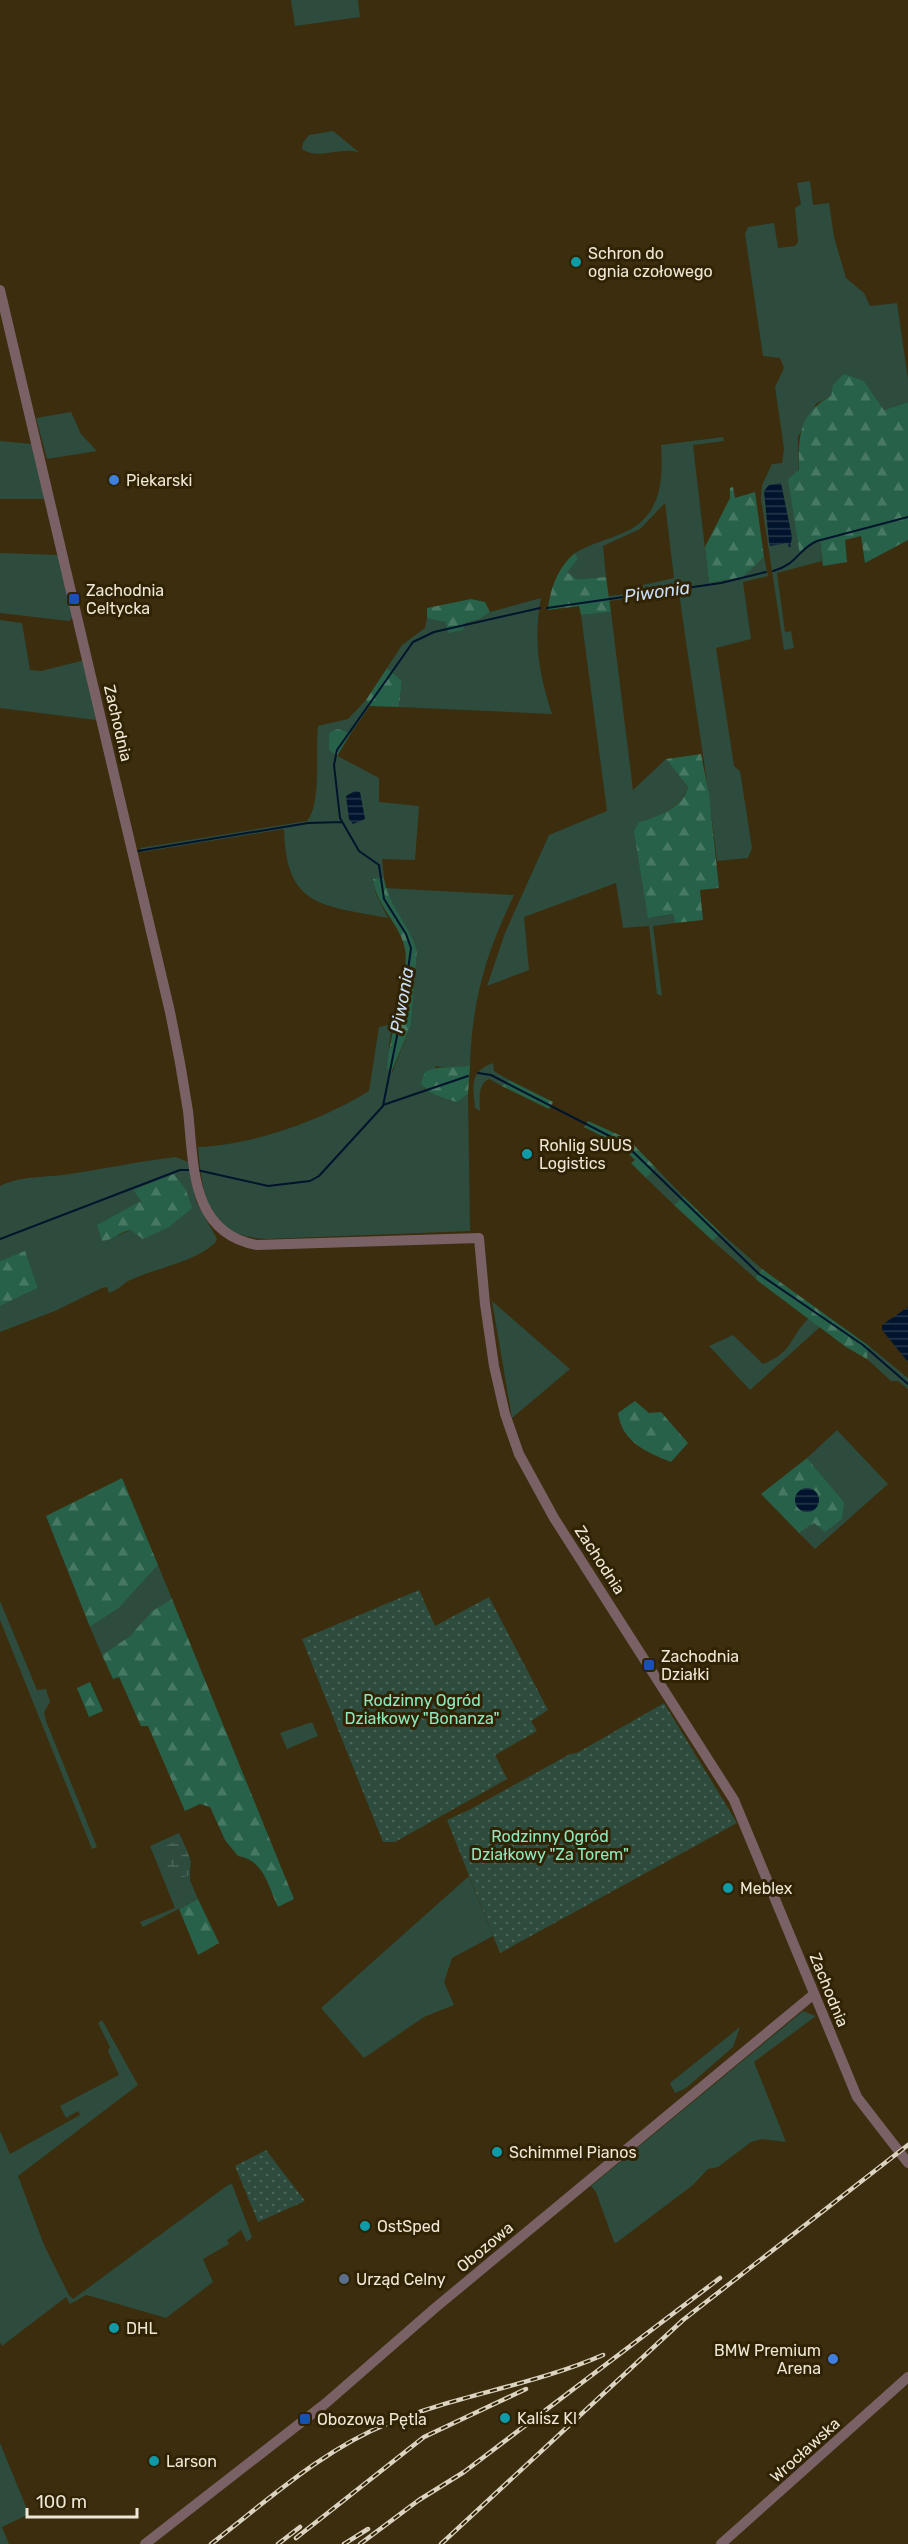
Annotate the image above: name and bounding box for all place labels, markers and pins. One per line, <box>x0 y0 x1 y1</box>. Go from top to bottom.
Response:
place label: Schron do ognia czołowego <box>588 244 713 281</box>
marker: Schron do ognia czołowego <box>569 255 583 269</box>
place label: Piekarski <box>126 471 192 490</box>
marker: Piekarski <box>107 473 121 487</box>
place label: Zachodnia Celtycka <box>86 581 164 618</box>
marker: Zachodnia Celtycka <box>67 592 81 606</box>
place label: Rohlig SUUS Logistics <box>539 1136 632 1173</box>
marker: Rohlig SUUS Logistics <box>520 1147 534 1161</box>
place label: Zachodnia Działki <box>661 1647 739 1684</box>
marker: Zachodnia Działki <box>642 1658 656 1672</box>
place label: Meblex <box>740 1879 793 1898</box>
marker: Meblex <box>721 1881 735 1895</box>
place label: Schimmel Pianos <box>509 2143 637 2162</box>
marker: Schimmel Pianos <box>490 2145 504 2159</box>
place label: OstSped <box>377 2217 440 2236</box>
marker: OstSped <box>358 2219 372 2233</box>
place label: Urząd Celny <box>356 2270 446 2289</box>
marker: Urząd Celny <box>337 2272 351 2286</box>
place label: DHL <box>126 2319 157 2338</box>
marker: DHL <box>107 2321 121 2335</box>
place label: BMW Premium Arena <box>714 2341 821 2378</box>
marker: BMW Premium Arena <box>826 2352 840 2366</box>
place label: Kalisz Kl <box>517 2409 577 2428</box>
place label: Obozowa Pętla <box>317 2410 427 2430</box>
marker: Kalisz Kl <box>498 2411 512 2425</box>
marker: Obozowa Pętla <box>298 2412 312 2426</box>
place label: Larson <box>166 2452 217 2471</box>
marker: Larson <box>147 2454 161 2468</box>

